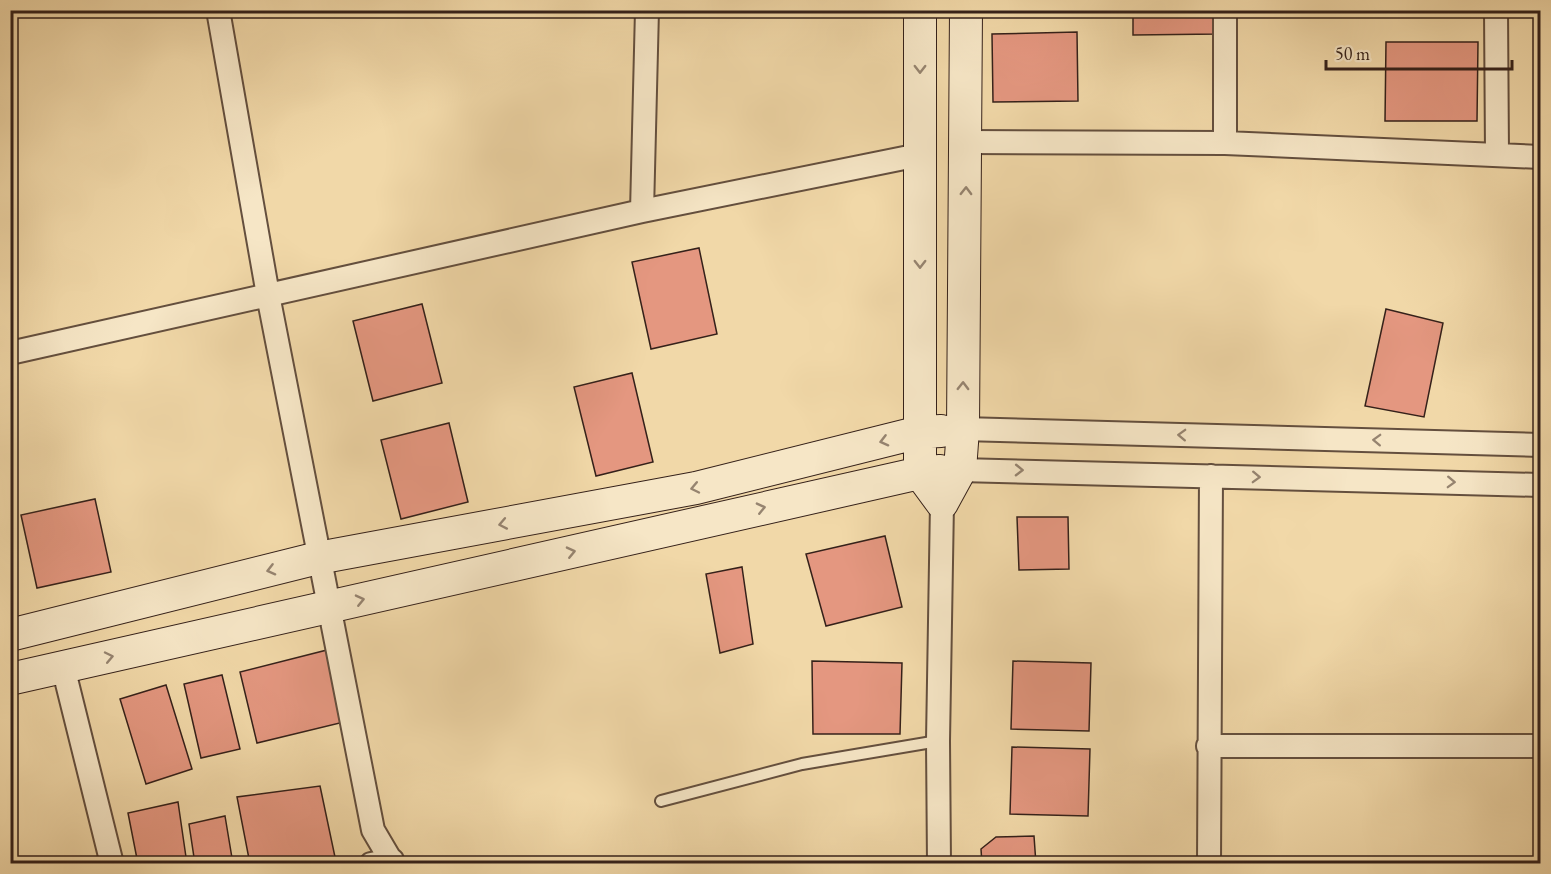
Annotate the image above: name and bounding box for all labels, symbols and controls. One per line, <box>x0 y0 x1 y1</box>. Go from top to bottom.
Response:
scale bar <box>1326 33 1512 71</box>
text: 50 m <box>1335 42 1370 65</box>
one-way arrow <box>914 64 926 73</box>
one-way arrow <box>960 187 973 196</box>
one-way arrow <box>914 259 926 268</box>
one-way arrow <box>957 382 970 391</box>
one-way arrow <box>1178 429 1187 442</box>
one-way arrow <box>880 434 890 447</box>
one-way arrow <box>1373 434 1382 447</box>
one-way arrow <box>1014 464 1023 477</box>
one-way arrow <box>1251 471 1260 483</box>
one-way arrow <box>1446 476 1455 488</box>
one-way arrow <box>690 480 700 493</box>
one-way arrow <box>755 502 765 515</box>
one-way arrow <box>499 517 509 530</box>
one-way arrow <box>565 546 575 559</box>
one-way arrow <box>266 563 276 576</box>
one-way arrow <box>355 595 365 608</box>
one-way arrow <box>103 652 113 665</box>

